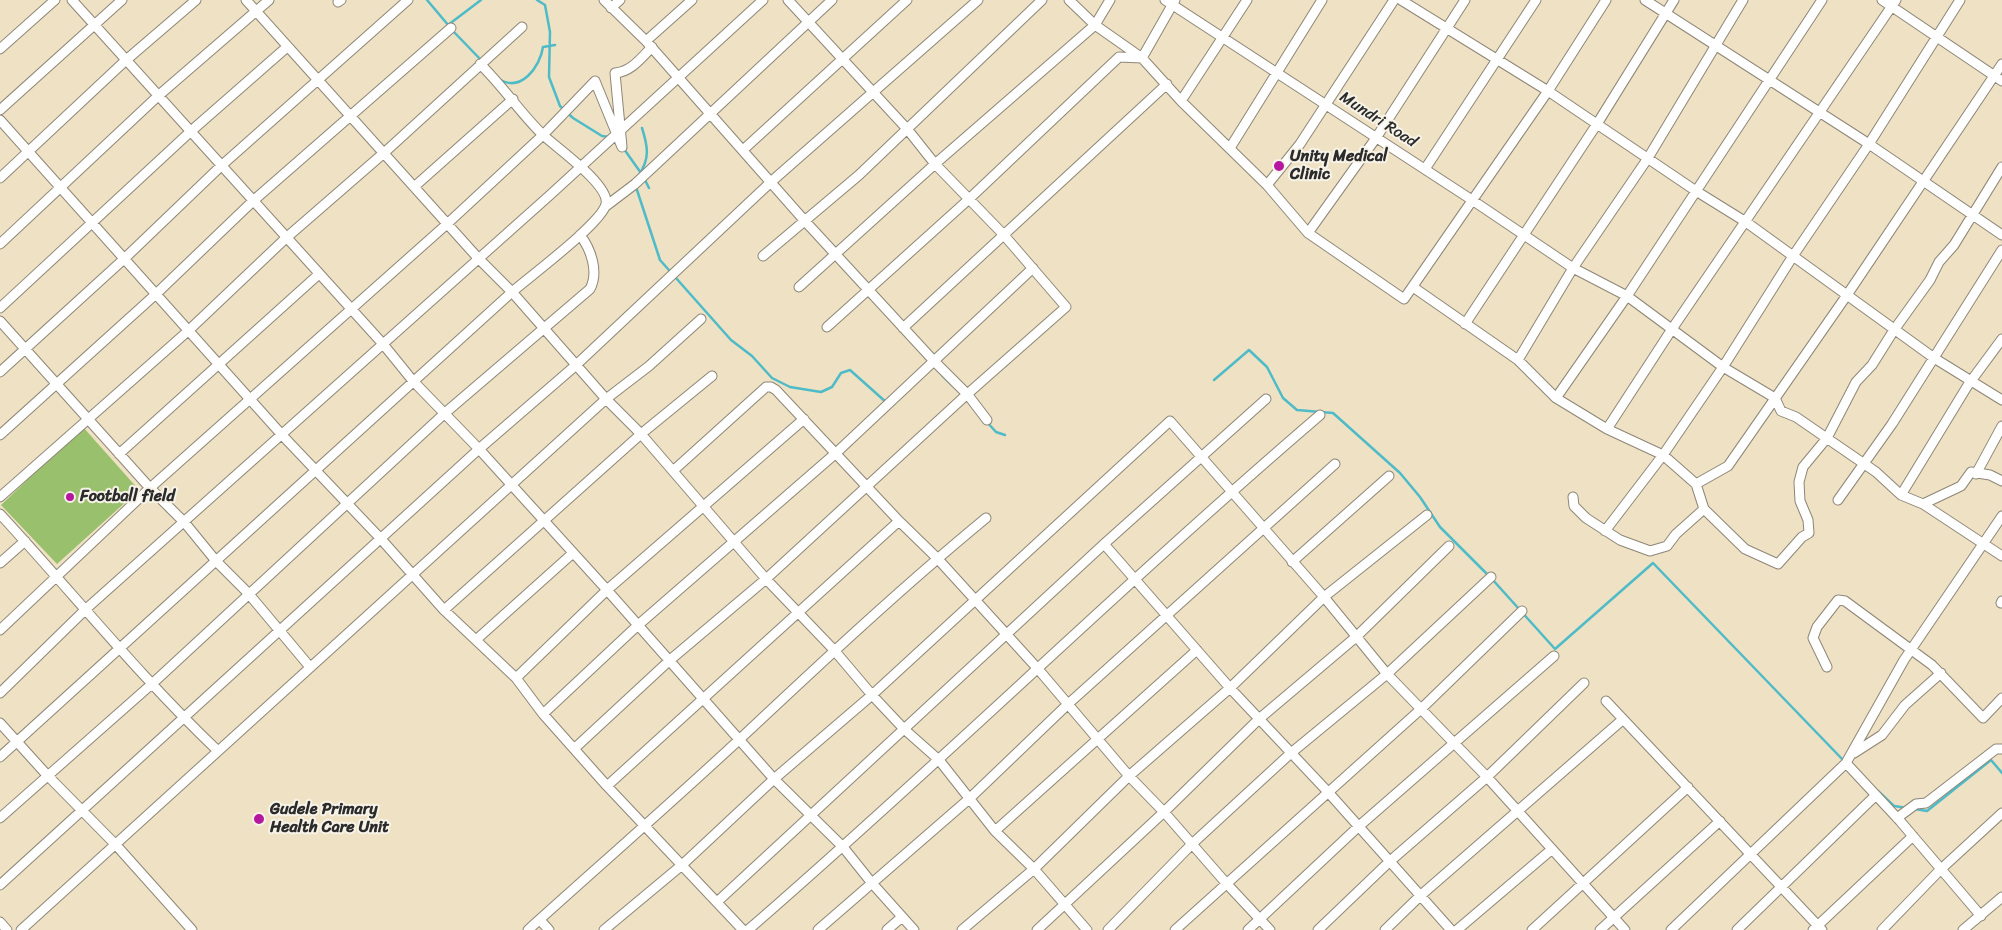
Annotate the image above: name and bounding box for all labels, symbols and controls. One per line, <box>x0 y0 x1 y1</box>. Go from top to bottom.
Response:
street label: Mundri Road <box>1336 88 1420 152</box>
place label: Unity Medical Clinic <box>1290 147 1388 185</box>
marker: Unity Medical Clinic <box>1272 159 1286 173</box>
place label: Football field <box>80 487 175 507</box>
marker: Football field <box>64 491 76 503</box>
place label: Gudele Primary Health Care Unit <box>270 800 389 838</box>
marker: Gudele Primary Health Care Unit <box>252 812 266 826</box>

